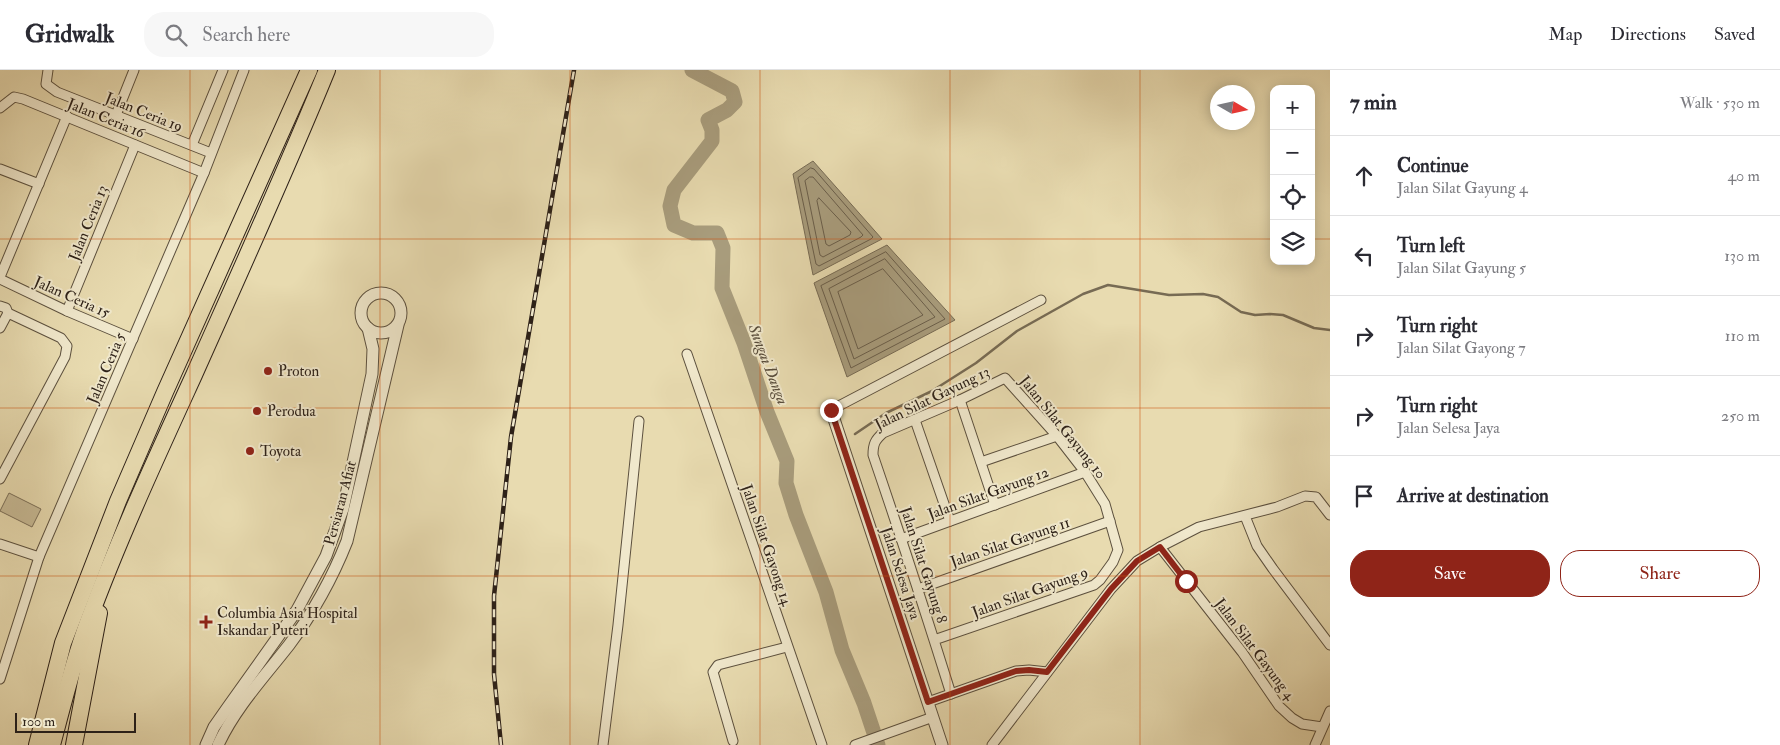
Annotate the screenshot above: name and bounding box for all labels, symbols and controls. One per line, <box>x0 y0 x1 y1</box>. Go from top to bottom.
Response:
search box <box>144 12 494 57</box>
text: Gridwalk <box>25 19 114 50</box>
icon: search <box>162 21 190 49</box>
text: Search here <box>202 23 290 47</box>
text: Map <box>1549 23 1582 46</box>
text: Directions <box>1610 23 1686 46</box>
text: Saved <box>1714 23 1755 46</box>
north arrow <box>1210 85 1255 130</box>
map controls <box>1270 85 1315 265</box>
button: + <box>1270 85 1315 130</box>
street label: Jalan Ceria 19 <box>101 88 185 138</box>
text: 7 min <box>1350 89 1397 116</box>
text: Walk · 530 m <box>1680 93 1760 113</box>
street label: Jalan Ceria 16 <box>63 94 149 144</box>
button: − <box>1270 130 1315 175</box>
text: Continue <box>1397 154 1468 178</box>
icon: ahead <box>1350 162 1378 190</box>
text: 40 m <box>1727 166 1760 186</box>
button: locate <box>1270 175 1315 220</box>
text: Jalan Silat Gayung 4 <box>1397 178 1528 198</box>
street label: Jalan Ceria 13 <box>64 182 113 265</box>
button: layers <box>1270 220 1315 265</box>
text: Turn left <box>1397 234 1465 258</box>
icon: left <box>1350 242 1378 270</box>
text: 130 m <box>1724 246 1760 266</box>
text: Jalan Silat Gayung 5 <box>1397 258 1526 278</box>
street label: Jalan Ceria 15 <box>30 272 113 324</box>
text: Turn right <box>1397 314 1477 338</box>
water label: Sungai Danga <box>743 320 793 407</box>
icon: right <box>1350 322 1378 350</box>
text: 110 m <box>1725 326 1760 346</box>
street label: Jalan Ceria 5 <box>83 329 131 408</box>
text: Jalan Silat Gayong 7 <box>1397 338 1526 358</box>
place label: Proton <box>278 362 319 381</box>
street label: Jalan Silat Gayung 13 <box>871 362 993 436</box>
marker: Proton <box>262 365 274 377</box>
street label: Jalan Silat Gayung 10 <box>1014 371 1110 483</box>
text: Turn right <box>1397 394 1477 418</box>
route end <box>820 399 843 422</box>
place label: Perodua <box>267 402 317 421</box>
icon: right <box>1350 402 1378 430</box>
marker: Perodua <box>251 405 263 417</box>
text: 250 m <box>1721 406 1760 426</box>
text: Jalan Selesa Jaya <box>1397 418 1500 438</box>
place label: Toyota <box>260 442 302 461</box>
marker: Toyota <box>244 445 256 457</box>
street label: Persiaran Afiat <box>320 459 361 548</box>
street label: Jalan Silat Gayung 12 <box>924 463 1052 525</box>
street label: Jalan Silat Gayong 14 <box>736 481 797 610</box>
icon: arrive <box>1350 482 1378 510</box>
text: Arrive at destination <box>1397 484 1549 508</box>
street label: Jalan Silat Gayung 8 <box>894 504 951 626</box>
street label: Jalan Silat Gayung 11 <box>947 513 1073 573</box>
street label: Jalan Selesa Jaya <box>875 523 925 623</box>
button: Save <box>1350 550 1550 597</box>
button: Share <box>1560 550 1760 597</box>
street label: Jalan Silat Gayung 9 <box>969 563 1091 624</box>
route start <box>1175 570 1198 593</box>
street label: Jalan Silat Gayung 4 <box>1209 594 1300 705</box>
place label: Columbia Asia Hospital Iskandar Puteri <box>217 604 358 640</box>
marker: Columbia Asia Hospital Iskandar Puteri <box>199 615 213 629</box>
scale bar <box>15 710 136 733</box>
text: 100 m <box>22 713 55 730</box>

